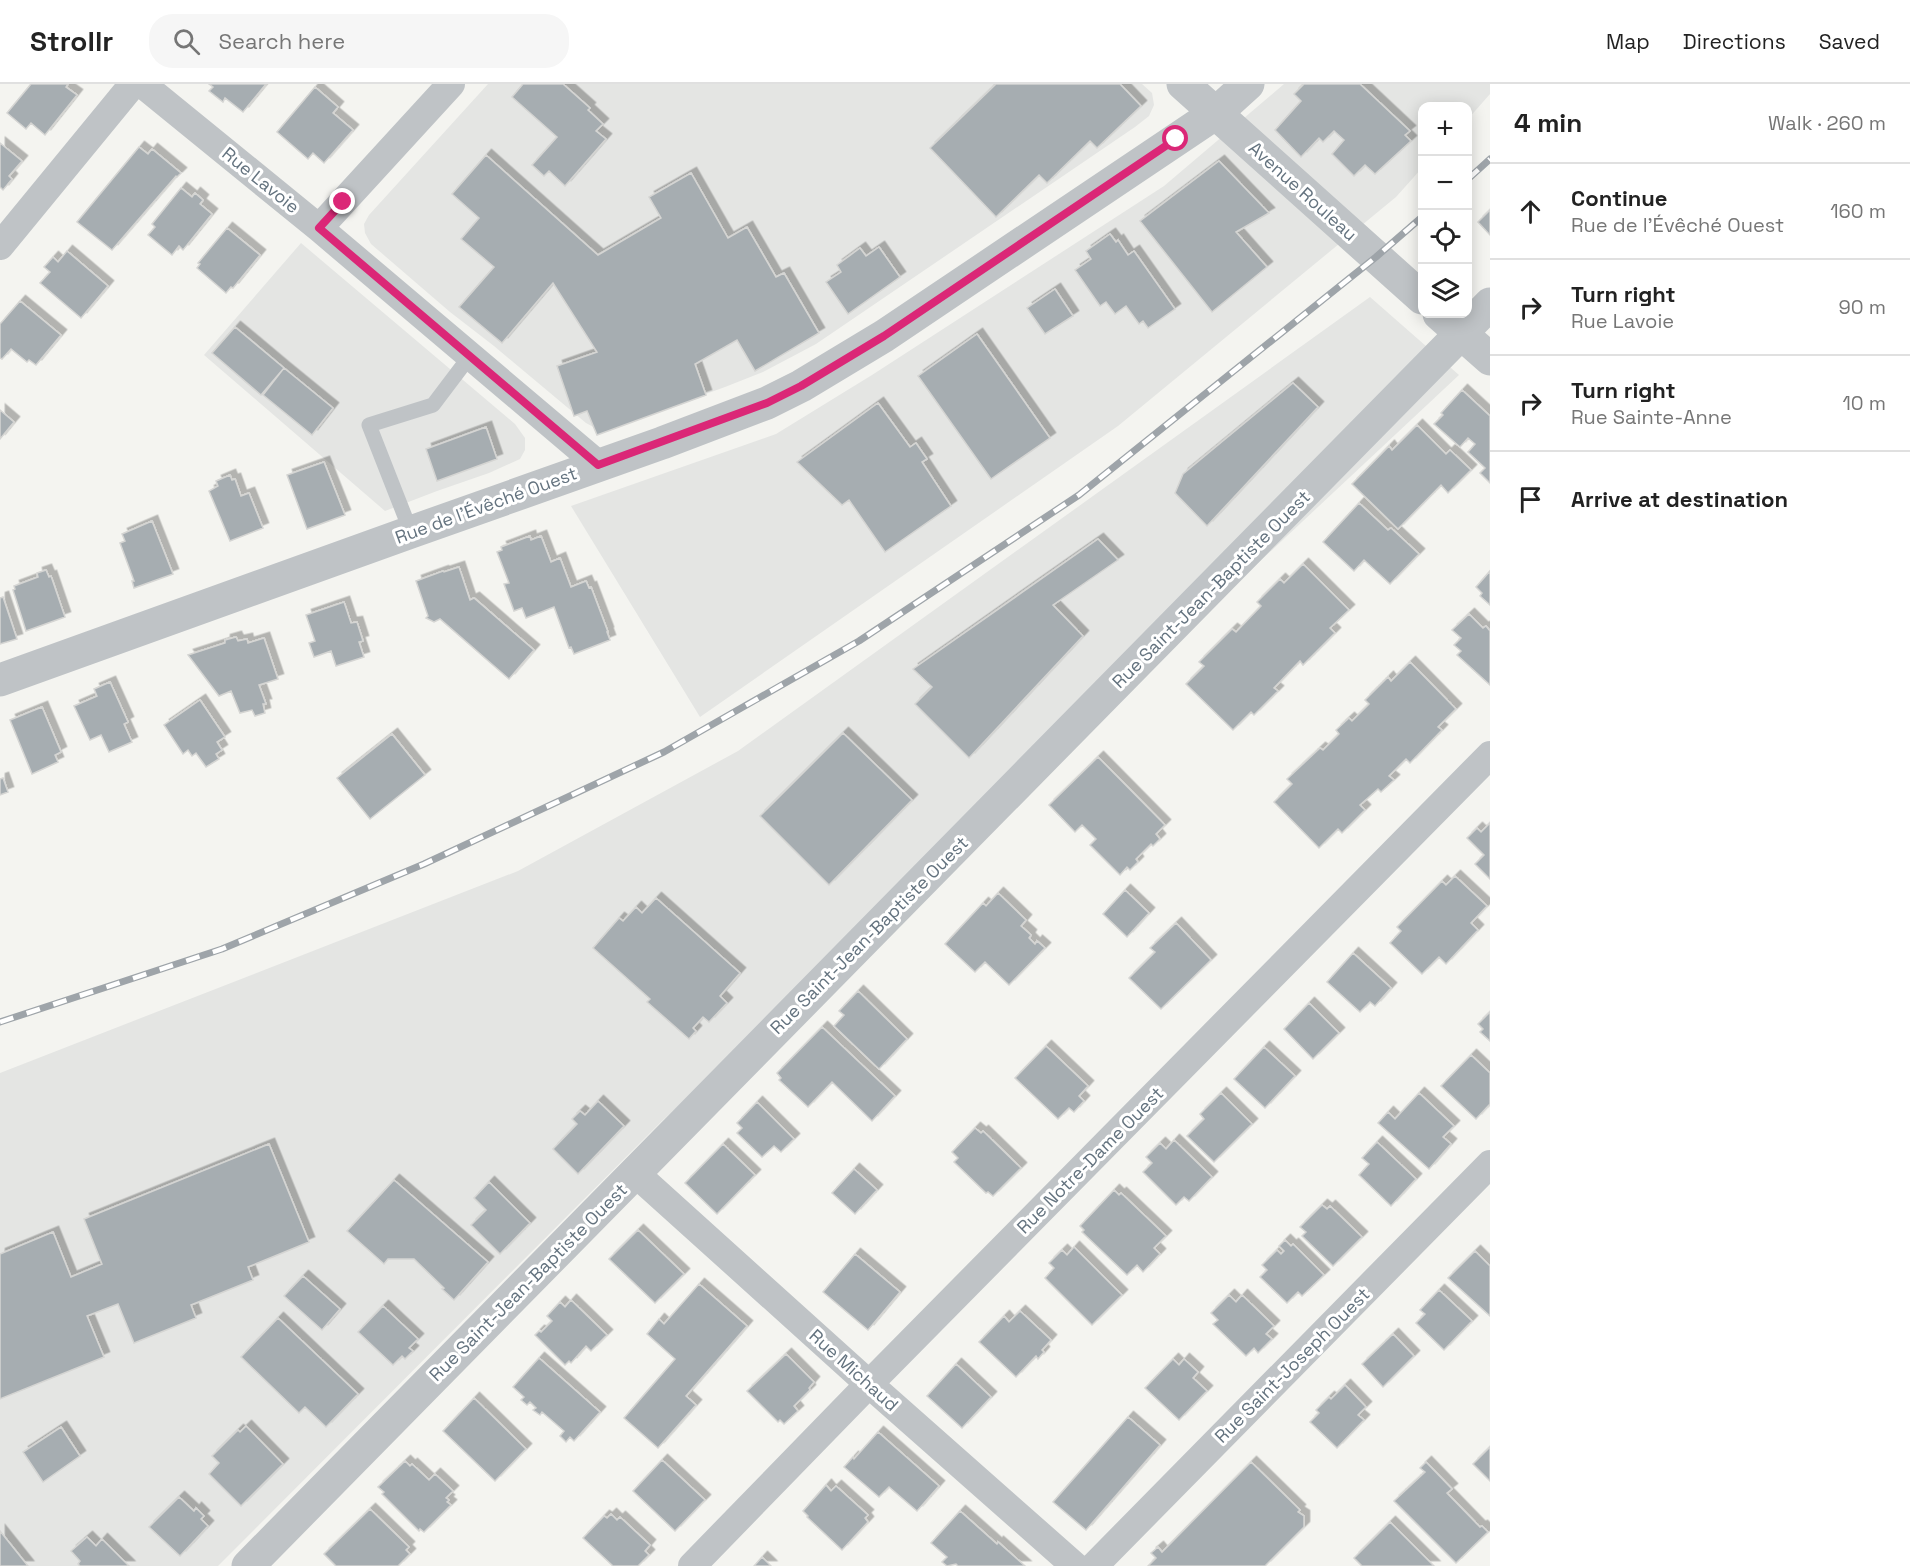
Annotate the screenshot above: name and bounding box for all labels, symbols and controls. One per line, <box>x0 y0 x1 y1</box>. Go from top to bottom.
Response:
search box <box>149 14 569 68</box>
text: Strollr <box>30 23 113 59</box>
icon: search <box>170 25 203 58</box>
text: Search here <box>218 27 345 55</box>
text: Map <box>1606 28 1650 55</box>
text: Directions <box>1683 28 1786 55</box>
text: Saved <box>1819 28 1880 55</box>
map controls <box>1418 102 1472 318</box>
button: + <box>1418 102 1472 156</box>
text: 4 min <box>1514 106 1582 140</box>
text: Walk · 260 m <box>1768 110 1886 136</box>
route start <box>1162 125 1188 151</box>
street label: Avenue Rouleau <box>1244 136 1362 246</box>
street label: Rue Lavoie <box>218 142 304 218</box>
button: − <box>1418 156 1472 210</box>
text: Continue <box>1571 184 1667 212</box>
route end <box>329 188 355 214</box>
icon: ahead <box>1514 195 1547 228</box>
text: 160 m <box>1830 198 1886 224</box>
button: locate <box>1418 210 1472 264</box>
text: Rue de l'Évêché Ouest <box>1571 212 1784 238</box>
button: layers <box>1418 264 1472 318</box>
text: Turn right <box>1571 280 1676 308</box>
icon: right <box>1514 291 1547 324</box>
text: 90 m <box>1839 294 1886 320</box>
text: Rue Lavoie <box>1571 308 1674 334</box>
text: Turn right <box>1571 376 1676 404</box>
icon: right <box>1514 387 1547 420</box>
text: 10 m <box>1842 390 1886 416</box>
text: Rue Sainte-Anne <box>1571 404 1732 430</box>
street label: Rue de l'Évêché Ouest <box>392 461 580 549</box>
icon: arrive <box>1514 483 1547 516</box>
street label: Rue Saint-Jean-Baptiste Ouest <box>1107 485 1315 693</box>
text: Arrive at destination <box>1571 485 1788 513</box>
street label: Rue Saint-Jean-Baptiste Ouest <box>765 831 973 1039</box>
street label: Rue Notre-Dame Ouest <box>1012 1082 1168 1238</box>
street label: Rue Saint-Jean-Baptiste Ouest <box>424 1178 632 1386</box>
street label: Rue Saint-Joseph Ouest <box>1209 1282 1375 1448</box>
street label: Rue Michaud <box>805 1324 903 1416</box>

